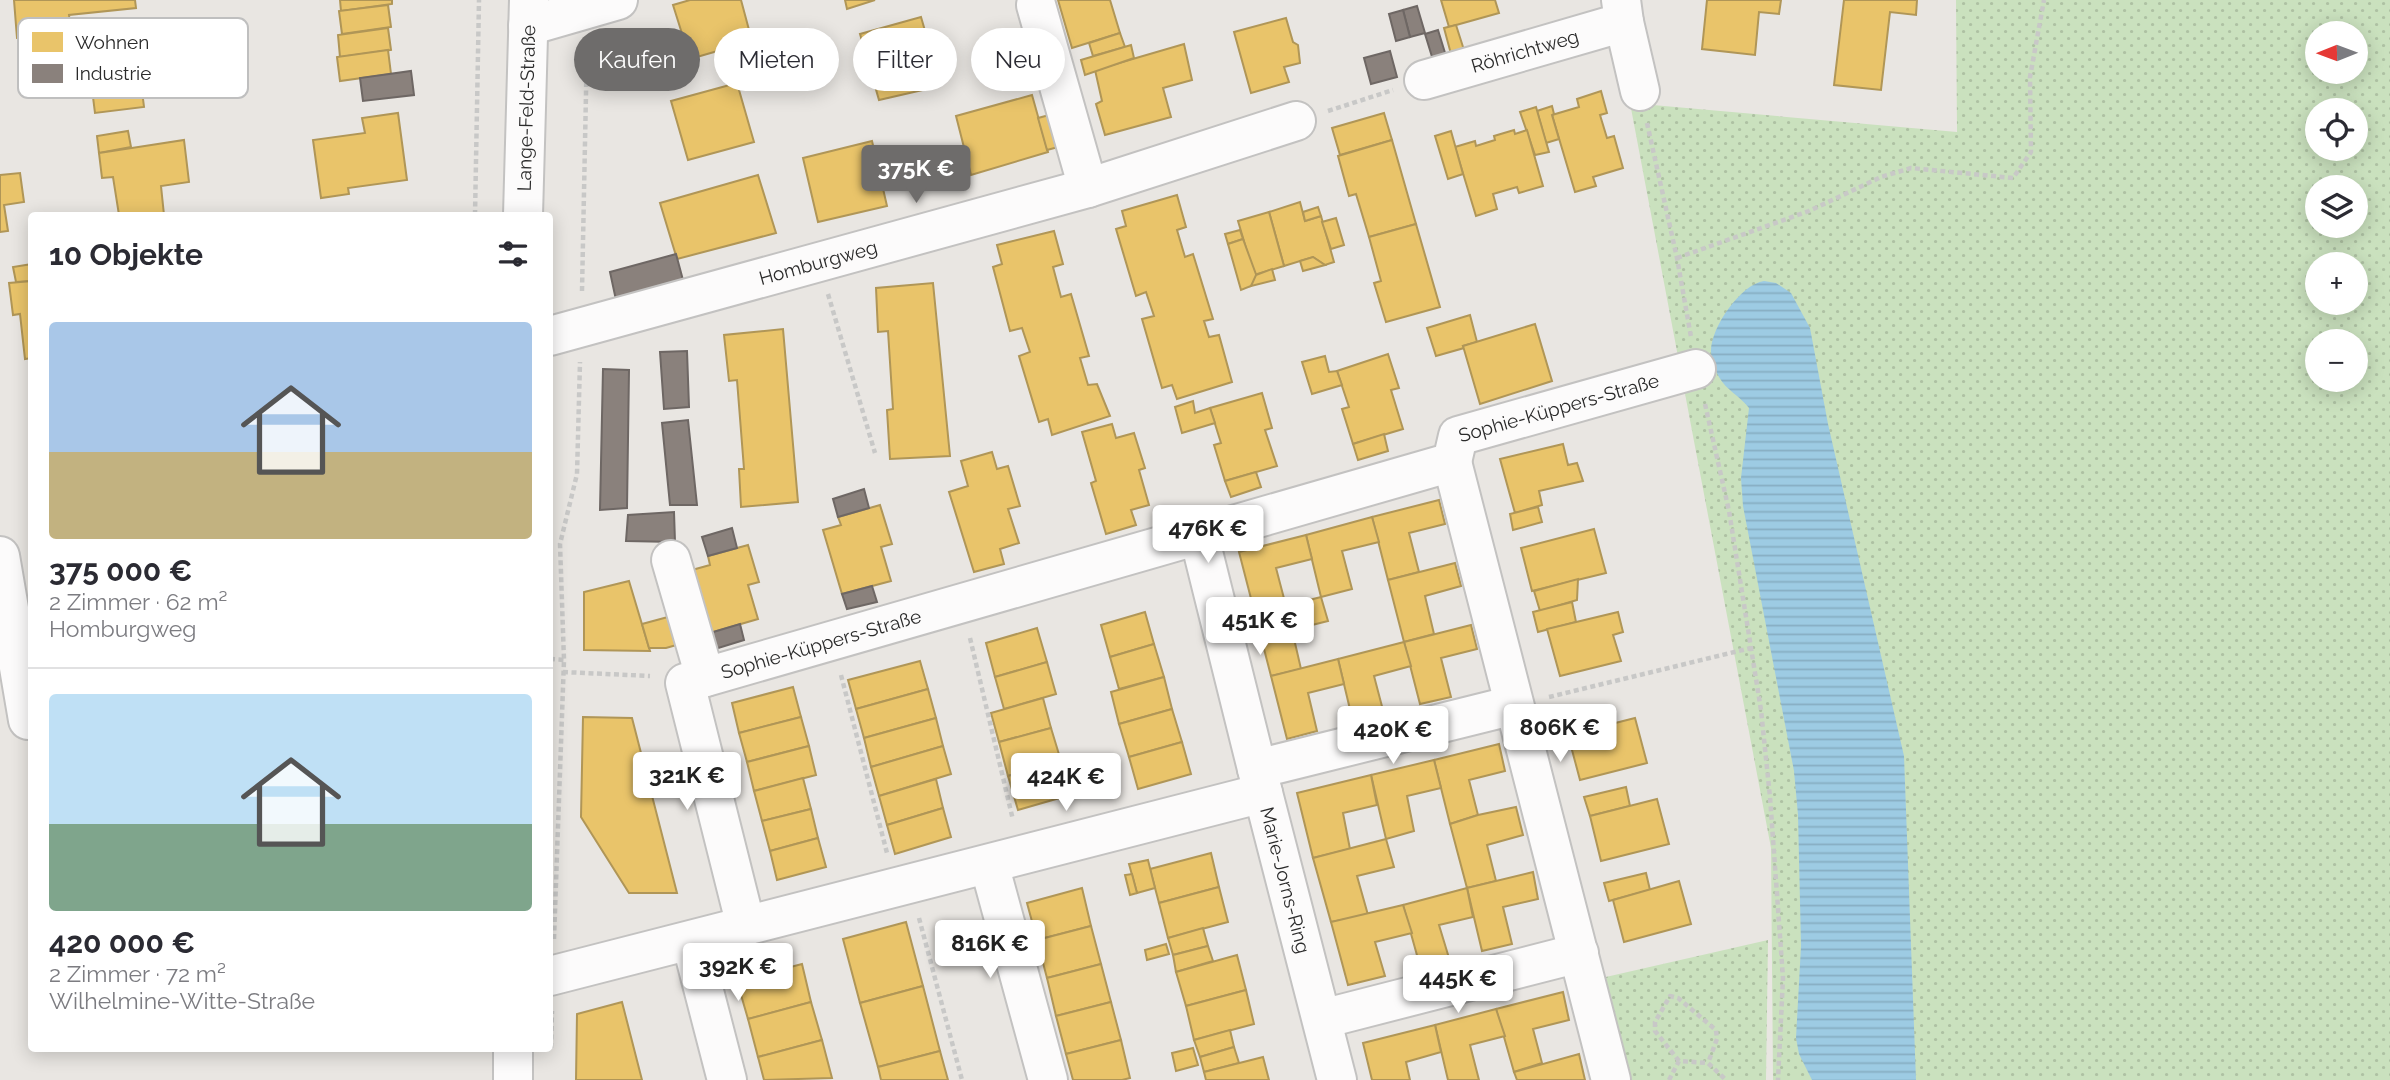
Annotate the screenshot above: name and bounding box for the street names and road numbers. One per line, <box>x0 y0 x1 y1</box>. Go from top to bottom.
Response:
street label: Lange-Feld-Straße <box>513 24 539 192</box>
street label: Röhrichtweg <box>1468 25 1581 77</box>
street label: Homburgweg <box>756 235 880 289</box>
street label: Sophie-Küppers-Straße <box>1456 369 1661 446</box>
street label: Sophie-Küppers-Straße <box>718 605 923 683</box>
street label: Marie-Jorns-Ring <box>1256 804 1315 956</box>

